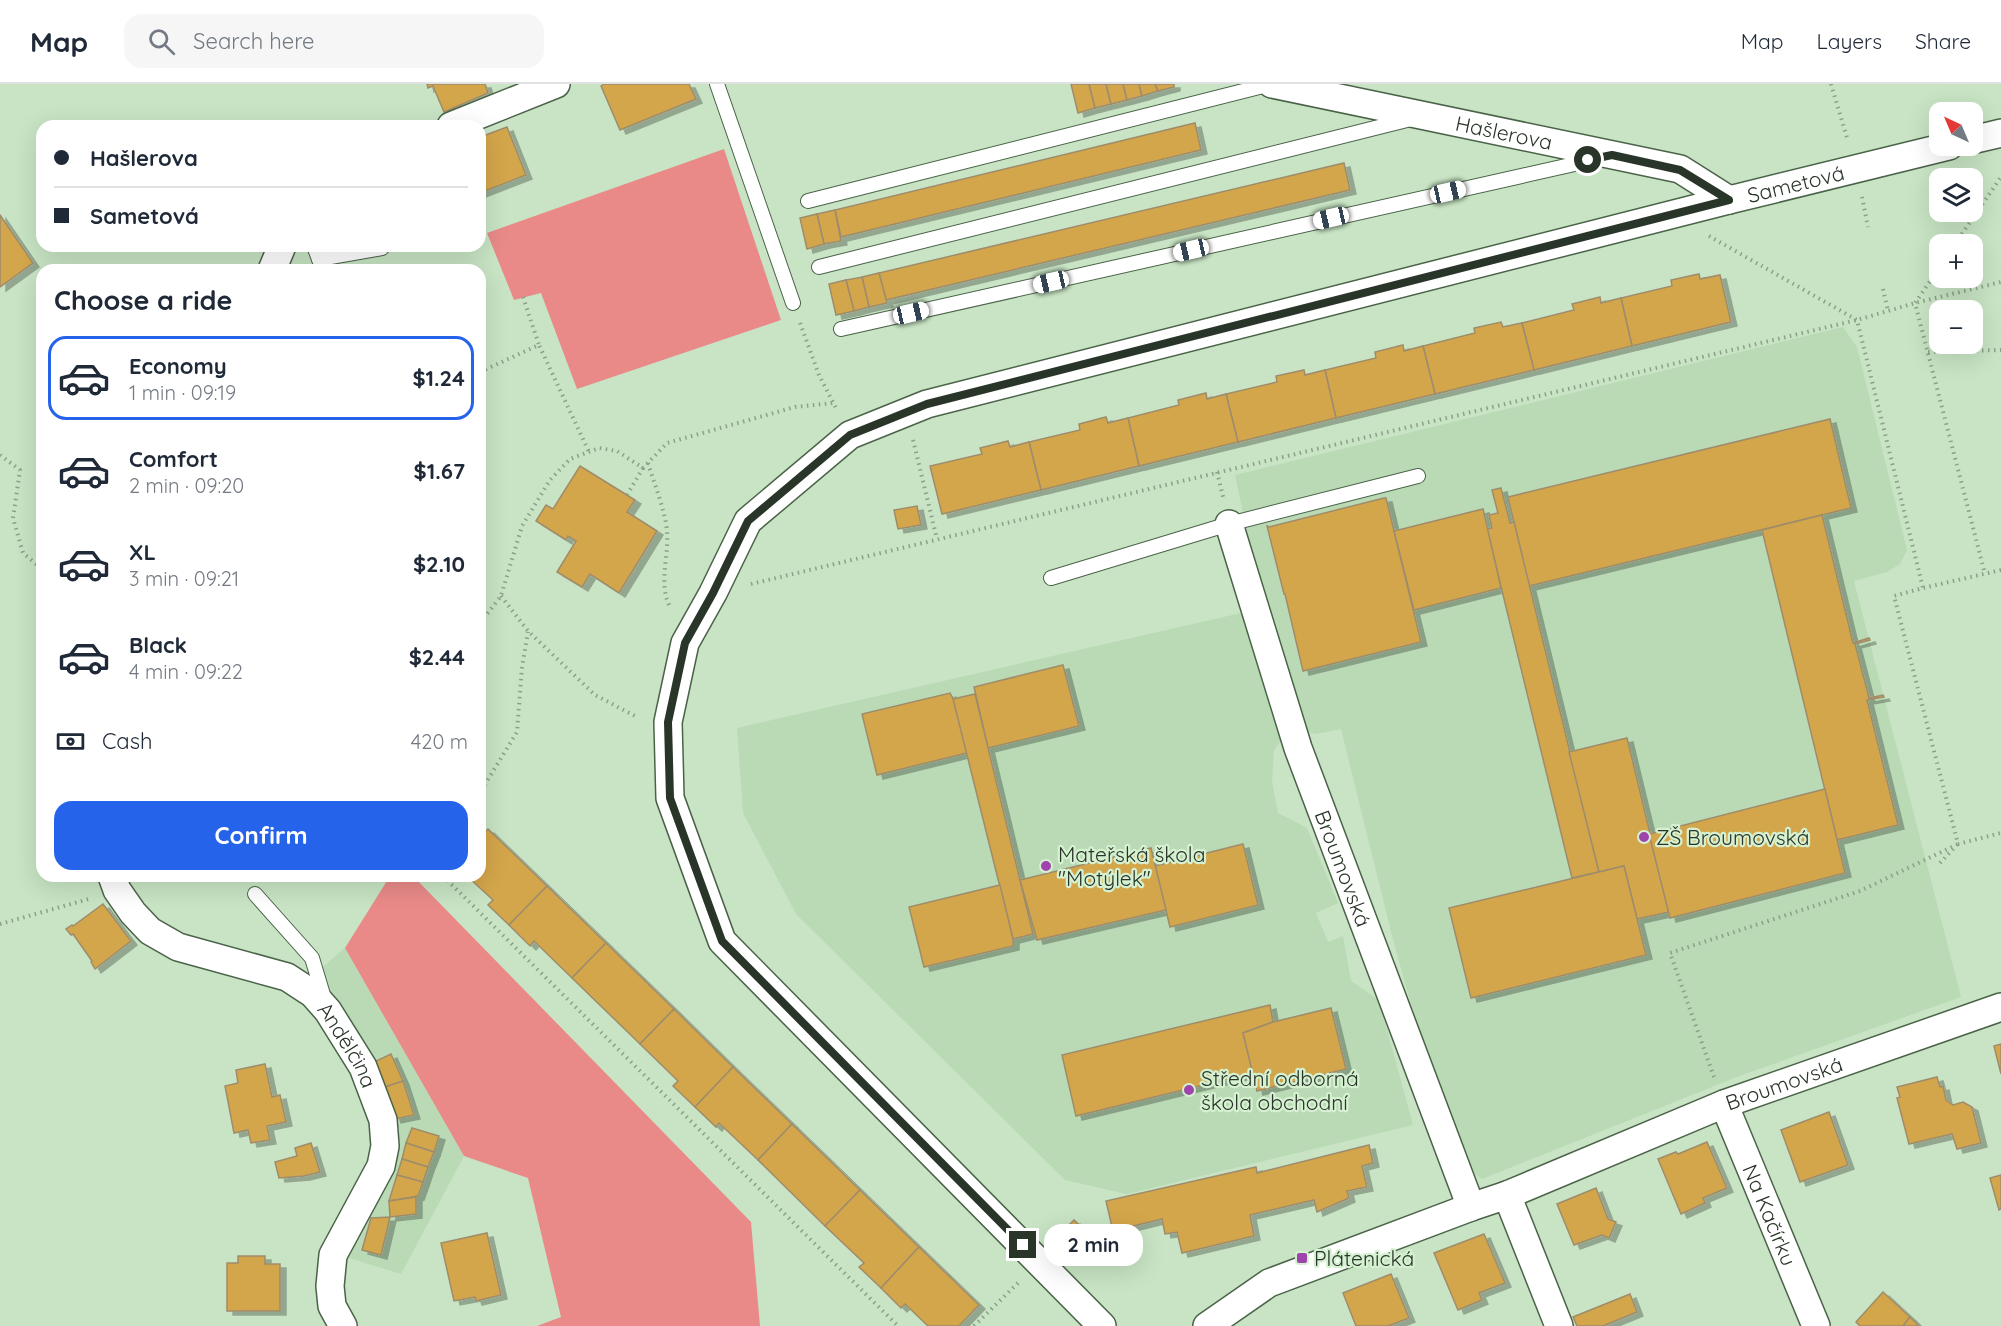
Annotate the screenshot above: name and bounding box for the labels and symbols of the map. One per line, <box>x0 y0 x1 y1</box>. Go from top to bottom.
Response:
north arrow <box>1929 102 1983 156</box>
street label: Hašlerova <box>1453 110 1555 155</box>
route start <box>1574 146 1601 173</box>
street label: Sametová <box>1745 159 1847 208</box>
car <box>1428 179 1468 205</box>
car <box>1311 205 1351 231</box>
car <box>1171 237 1211 263</box>
car <box>1031 269 1071 295</box>
car <box>891 300 931 326</box>
street label: Broumovská <box>1310 806 1377 930</box>
place label: ZŠ Broumovská <box>1656 824 1809 850</box>
marker: ZŠ Broumovská <box>1637 830 1651 844</box>
place label: Mateřská škola "Motýlek" <box>1058 841 1205 891</box>
marker: Mateřská škola "Motýlek" <box>1039 859 1053 873</box>
street label: Andělčina <box>313 996 383 1091</box>
street label: Broumovská <box>1722 1051 1846 1116</box>
place label: Střední odborná škola obchodní <box>1201 1065 1359 1115</box>
marker: Střední odborná škola obchodní <box>1182 1083 1196 1097</box>
street label: Na Kačírku <box>1737 1160 1802 1269</box>
callout: 2 min <box>1044 1224 1143 1266</box>
route end <box>1009 1231 1036 1258</box>
place label: Plátenická <box>1314 1245 1414 1271</box>
marker: Plátenická <box>1295 1251 1309 1265</box>

